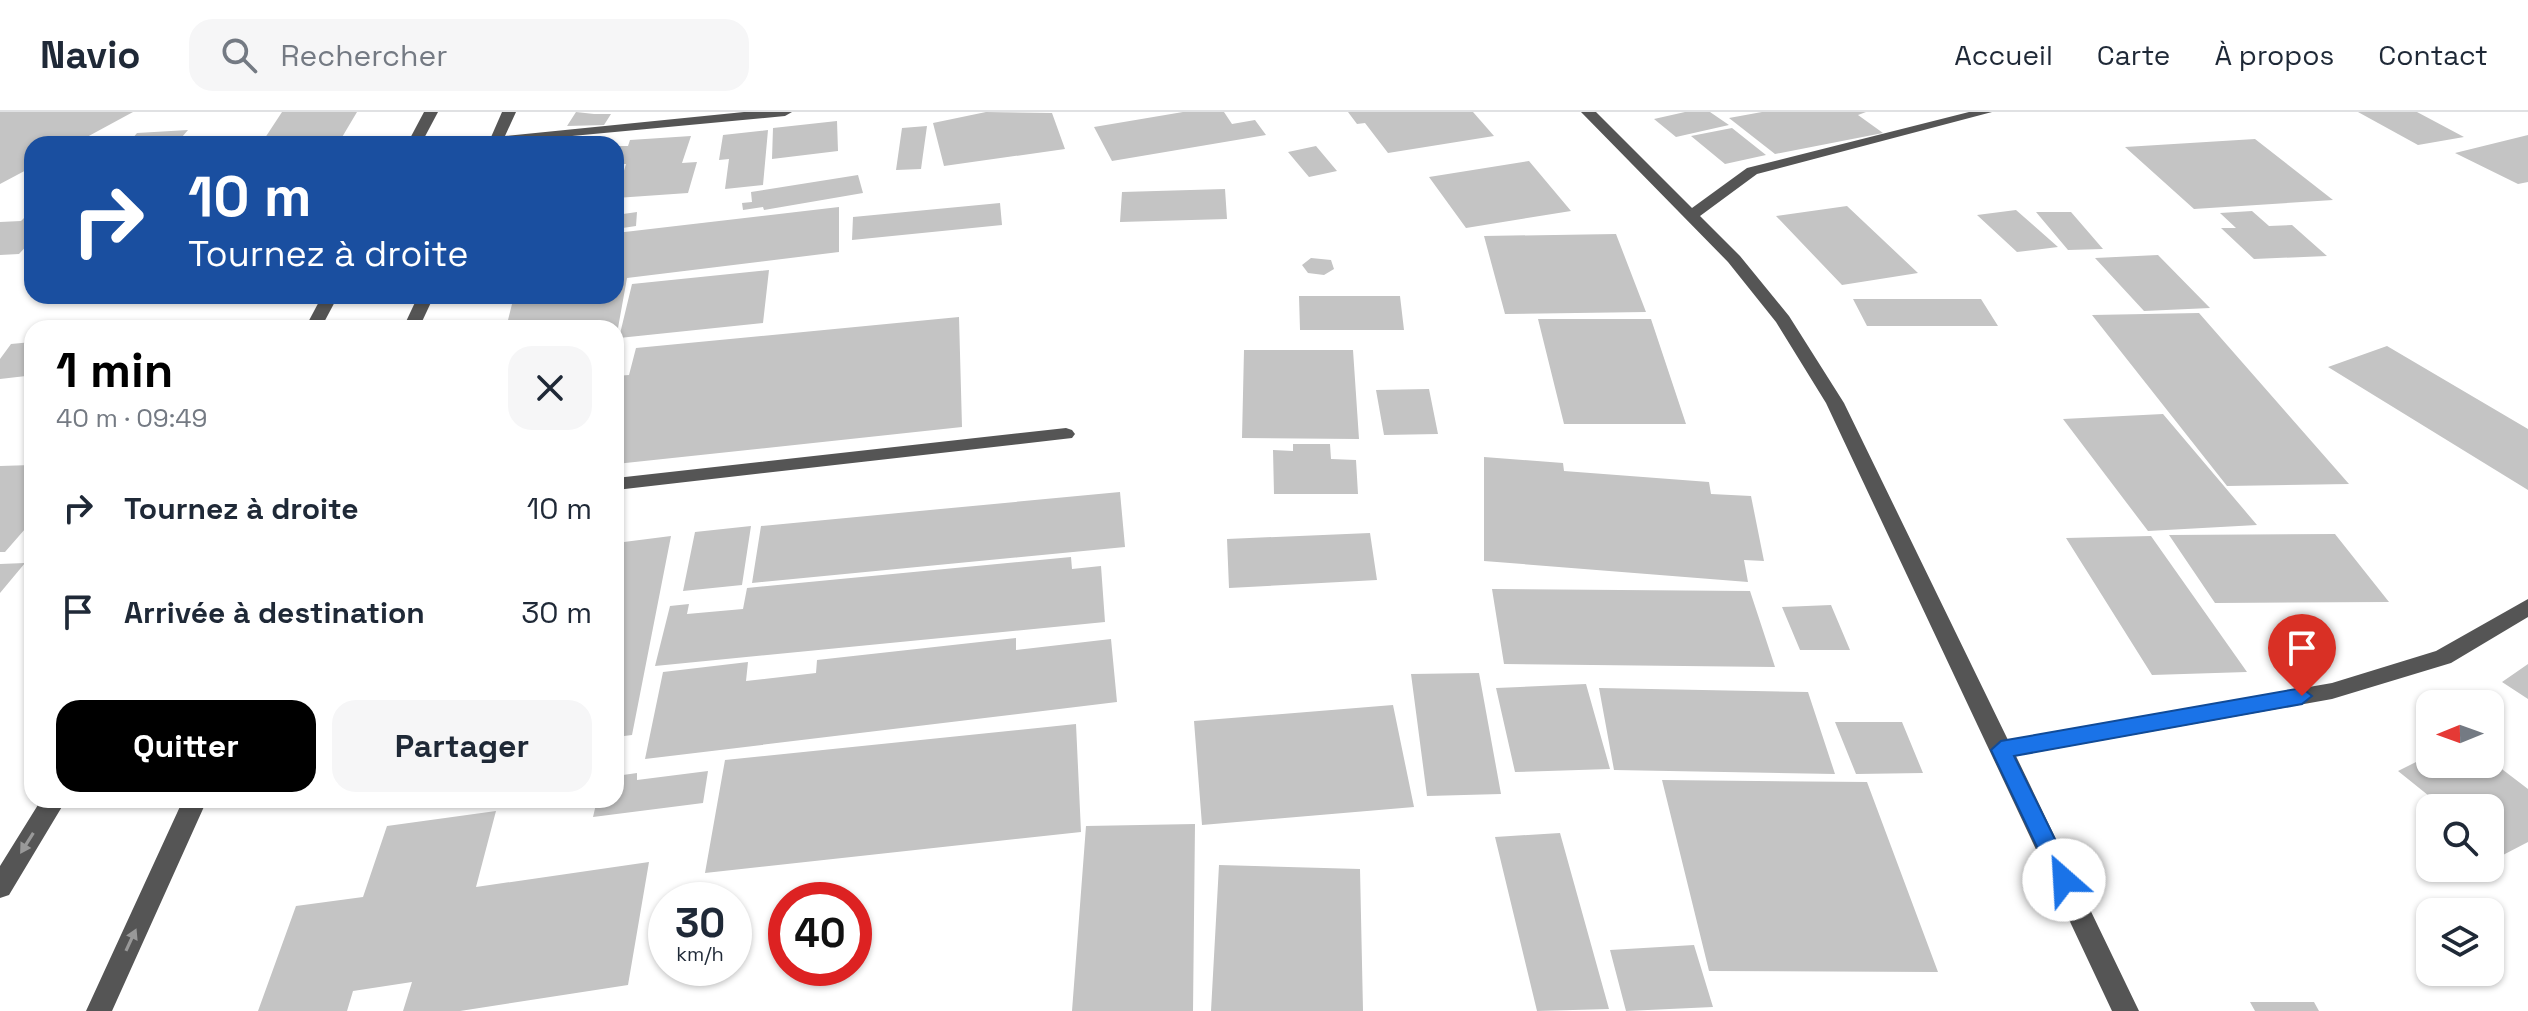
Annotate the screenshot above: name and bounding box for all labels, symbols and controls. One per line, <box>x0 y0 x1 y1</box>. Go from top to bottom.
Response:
search box <box>189 19 749 91</box>
text: Navio <box>40 31 141 79</box>
icon: search <box>217 33 261 77</box>
text: Rechercher <box>281 36 448 75</box>
text: Accueil <box>1954 37 2053 73</box>
text: Carte <box>2097 37 2170 73</box>
text: À propos <box>2214 37 2334 73</box>
text: Contact <box>2378 37 2488 73</box>
text: 10 m <box>188 161 312 232</box>
icon: right <box>56 168 160 272</box>
text: Tournez à droite <box>188 231 469 277</box>
text: 1 min <box>56 340 173 401</box>
button: close <box>508 346 592 430</box>
text: 40 m · 09:49 <box>56 401 208 435</box>
icon: right <box>56 486 100 530</box>
text: Tournez à droite <box>124 489 358 528</box>
text: 10 m <box>527 489 592 528</box>
icon: arrive <box>56 590 100 634</box>
text: Arrivée à destination <box>124 593 425 632</box>
text: 30 m <box>521 593 592 632</box>
pin <box>2268 614 2336 696</box>
icon: arrive <box>2280 626 2324 670</box>
north arrow <box>2416 690 2504 778</box>
map controls <box>2416 690 2504 986</box>
button: Quitter <box>56 700 316 792</box>
button: Partager <box>332 700 592 792</box>
button: search <box>2416 794 2504 882</box>
one-way arrow <box>20 833 35 854</box>
position arrow <box>2022 838 2106 922</box>
speed limit sign: 40 <box>768 882 872 986</box>
text: 30 <box>675 898 725 949</box>
button: layers <box>2416 898 2504 986</box>
one-way arrow <box>124 928 138 952</box>
text: km/h <box>676 941 724 967</box>

